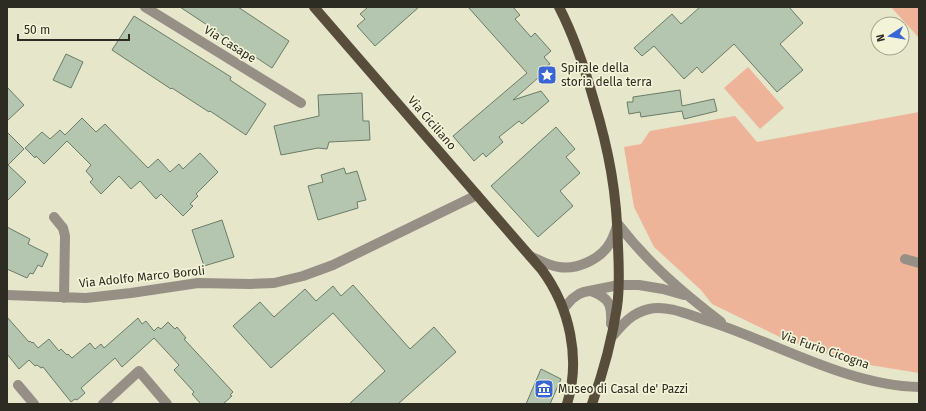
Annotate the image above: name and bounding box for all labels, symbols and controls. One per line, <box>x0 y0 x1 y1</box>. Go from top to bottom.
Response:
scale bar <box>18 16 129 42</box>
north arrow <box>870 16 910 56</box>
text: 50 m <box>24 23 50 37</box>
street label: Via Casape <box>202 23 258 65</box>
text: N <box>874 33 888 43</box>
place label: Spirale della storia della terra <box>561 61 652 89</box>
place icon: Spirale della storia della terra <box>536 64 558 86</box>
street label: Via Ciciliano <box>405 93 459 153</box>
street label: Via Adolfo Marco Boroli <box>78 263 206 291</box>
street label: Via Furio Cicogna <box>779 328 871 372</box>
museum icon: Museo di Casal de' Pazzi <box>533 378 555 400</box>
place label: Museo di Casal de' Pazzi <box>558 382 688 396</box>

